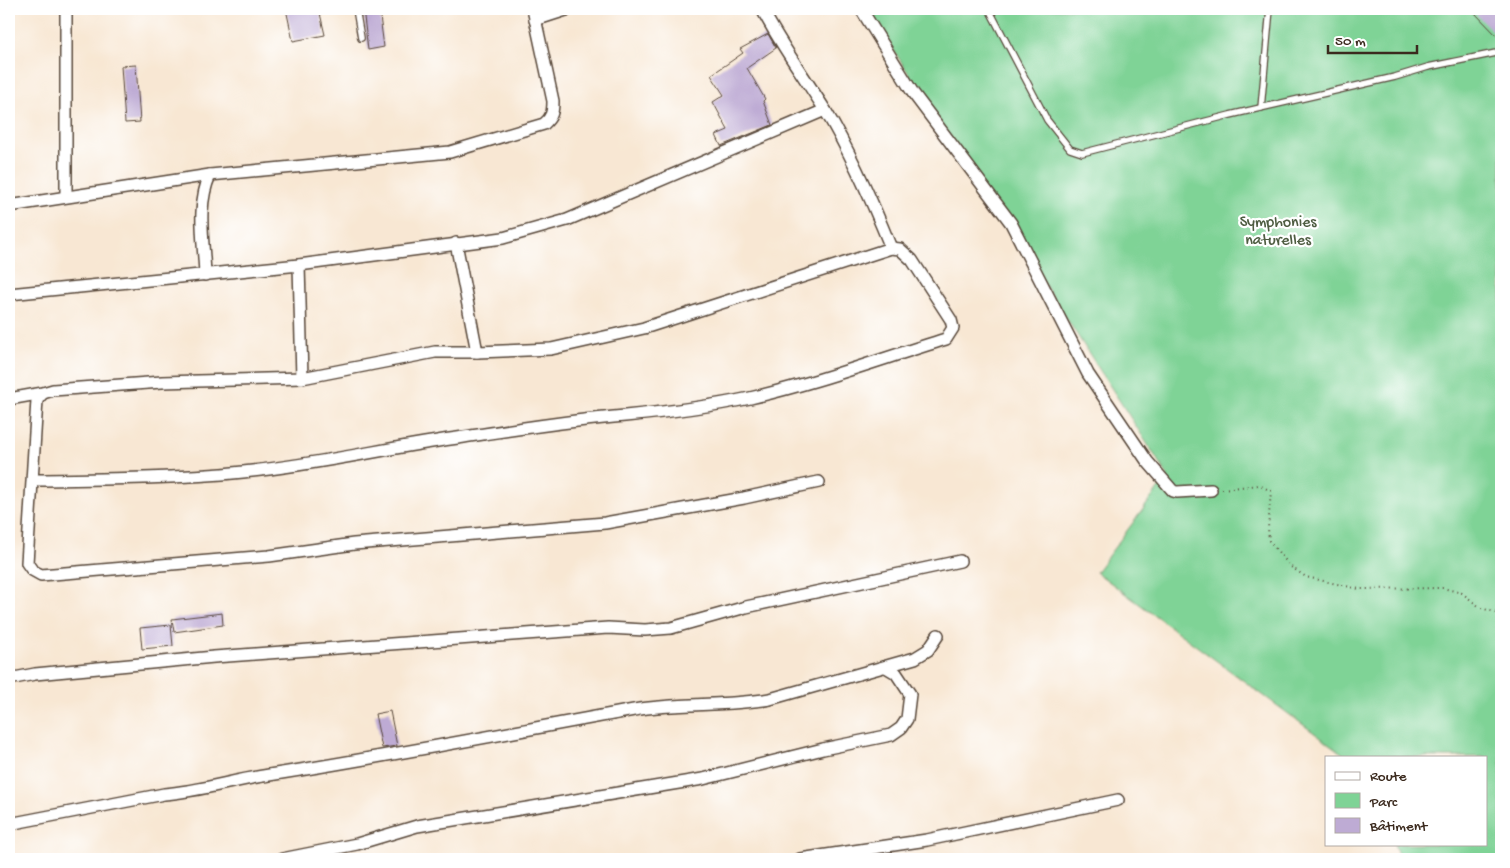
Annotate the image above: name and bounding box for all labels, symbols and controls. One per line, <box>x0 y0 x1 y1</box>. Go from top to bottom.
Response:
scale bar <box>1328 22 1416 54</box>
text: 50 m <box>1335 33 1366 51</box>
park label: Symphonies naturelles <box>1240 214 1317 251</box>
legend <box>1325 756 1488 846</box>
text: Route <box>1370 768 1407 786</box>
text: Parc <box>1369 794 1398 812</box>
text: Bâtiment <box>1369 818 1429 836</box>

